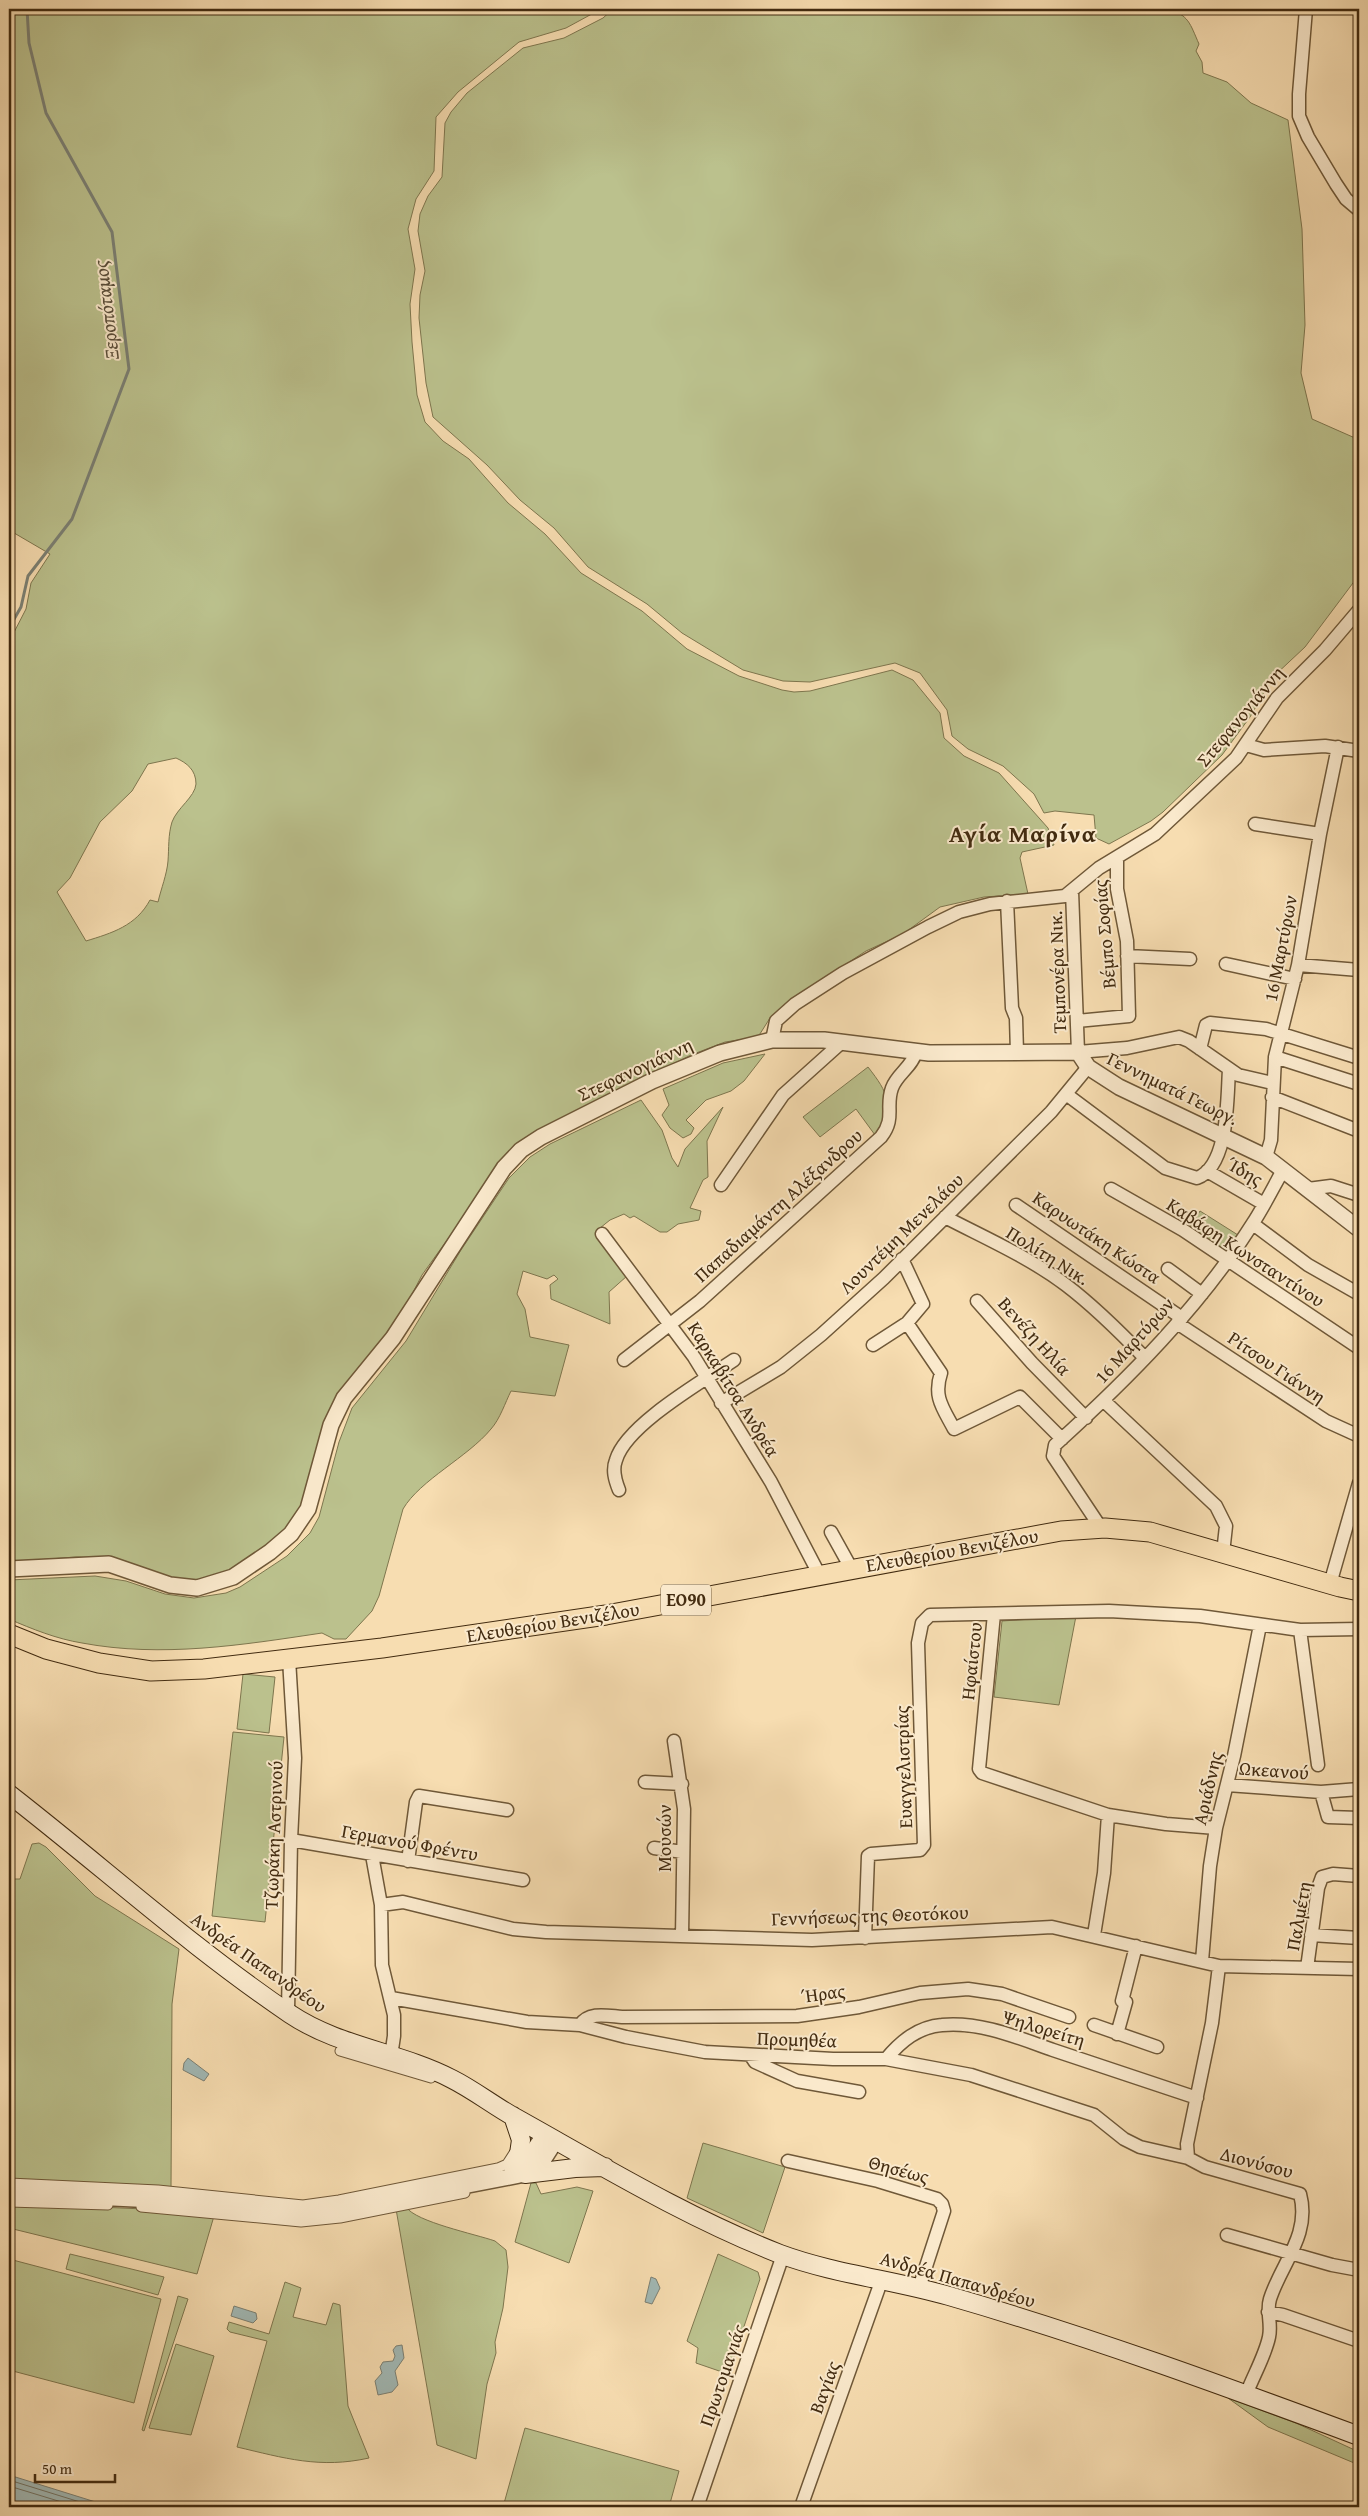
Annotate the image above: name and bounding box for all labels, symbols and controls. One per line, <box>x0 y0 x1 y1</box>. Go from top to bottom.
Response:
water label: Ξεροπόταμος <box>85 258 126 361</box>
street label: Στεφανογιάννη <box>1189 660 1291 772</box>
district label: Αγία Μαρίνα <box>949 816 1097 851</box>
street label: Βέμπο Σοφίας <box>1085 878 1123 990</box>
street label: 16 Μαρτύρων <box>1256 892 1304 1004</box>
street label: Τεμπονέρα Νικ. <box>1041 910 1073 1034</box>
street label: Στεφανογιάννη <box>573 1030 697 1108</box>
street label: Γεννηματά Γεωργ. <box>1103 1044 1243 1132</box>
street label: Παπαδιαμάντη Αλέξανδρου <box>688 1121 869 1288</box>
street label: Ίδης <box>1221 1149 1269 1193</box>
street label: Λουντέμη Μενελάου <box>832 1166 970 1300</box>
street label: Καρυωτάκη Κώστα <box>1027 1184 1167 1290</box>
street label: Καβάφη Κωνσταντίνου <box>1161 1190 1331 1314</box>
street label: Πολίτη Νικ. <box>1001 1218 1095 1292</box>
street label: Βενέζη Ηλία <box>992 1290 1078 1382</box>
street label: 16 Μαρτύρων <box>1087 1290 1181 1390</box>
street label: Καρκαβίτσα Ανδρέα <box>681 1316 787 1462</box>
street label: Ρίτσου Γιάννη <box>1223 1324 1331 1410</box>
street label: Ελευθερίου Βενιζέλου <box>864 1521 1041 1579</box>
road number: ΕΟ90 <box>661 1584 711 1616</box>
street label: Ελευθερίου Βενιζέλου <box>465 1594 642 1649</box>
street label: Ηφαίστου <box>953 1621 989 1701</box>
street label: Ευαγγελιστρίας <box>887 1705 919 1829</box>
street label: Αριάδνης <box>1185 1748 1229 1828</box>
street label: Ωκεανού <box>1238 1754 1310 1786</box>
street label: Τζωράκη Αστρινού <box>256 1760 290 1910</box>
street label: Μουσών <box>650 1804 678 1872</box>
street label: Γερμανού Φρέντυ <box>340 1816 481 1868</box>
street label: Παλμέτη <box>1278 1879 1318 1953</box>
street label: Γεννήσεως της Θεοτόκου <box>771 1898 969 1932</box>
street label: Ανδρέα Παπανδρέου <box>185 1905 333 2019</box>
street label: Ήρας <box>799 1976 847 2010</box>
street label: Ψηλορείτη <box>998 2002 1089 2054</box>
street label: Προμηθέα <box>756 2024 838 2054</box>
street label: Διονύσου <box>1217 2139 1297 2185</box>
street label: Θησέως <box>866 2148 932 2190</box>
street label: Ανδρέα Παπανδρέου <box>877 2243 1039 2315</box>
street label: Πρωτομαγιάς <box>691 2320 753 2430</box>
street label: Βαγίας <box>802 2357 846 2417</box>
scale bar <box>35 2451 115 2483</box>
text: 50 m <box>42 2458 73 2479</box>

